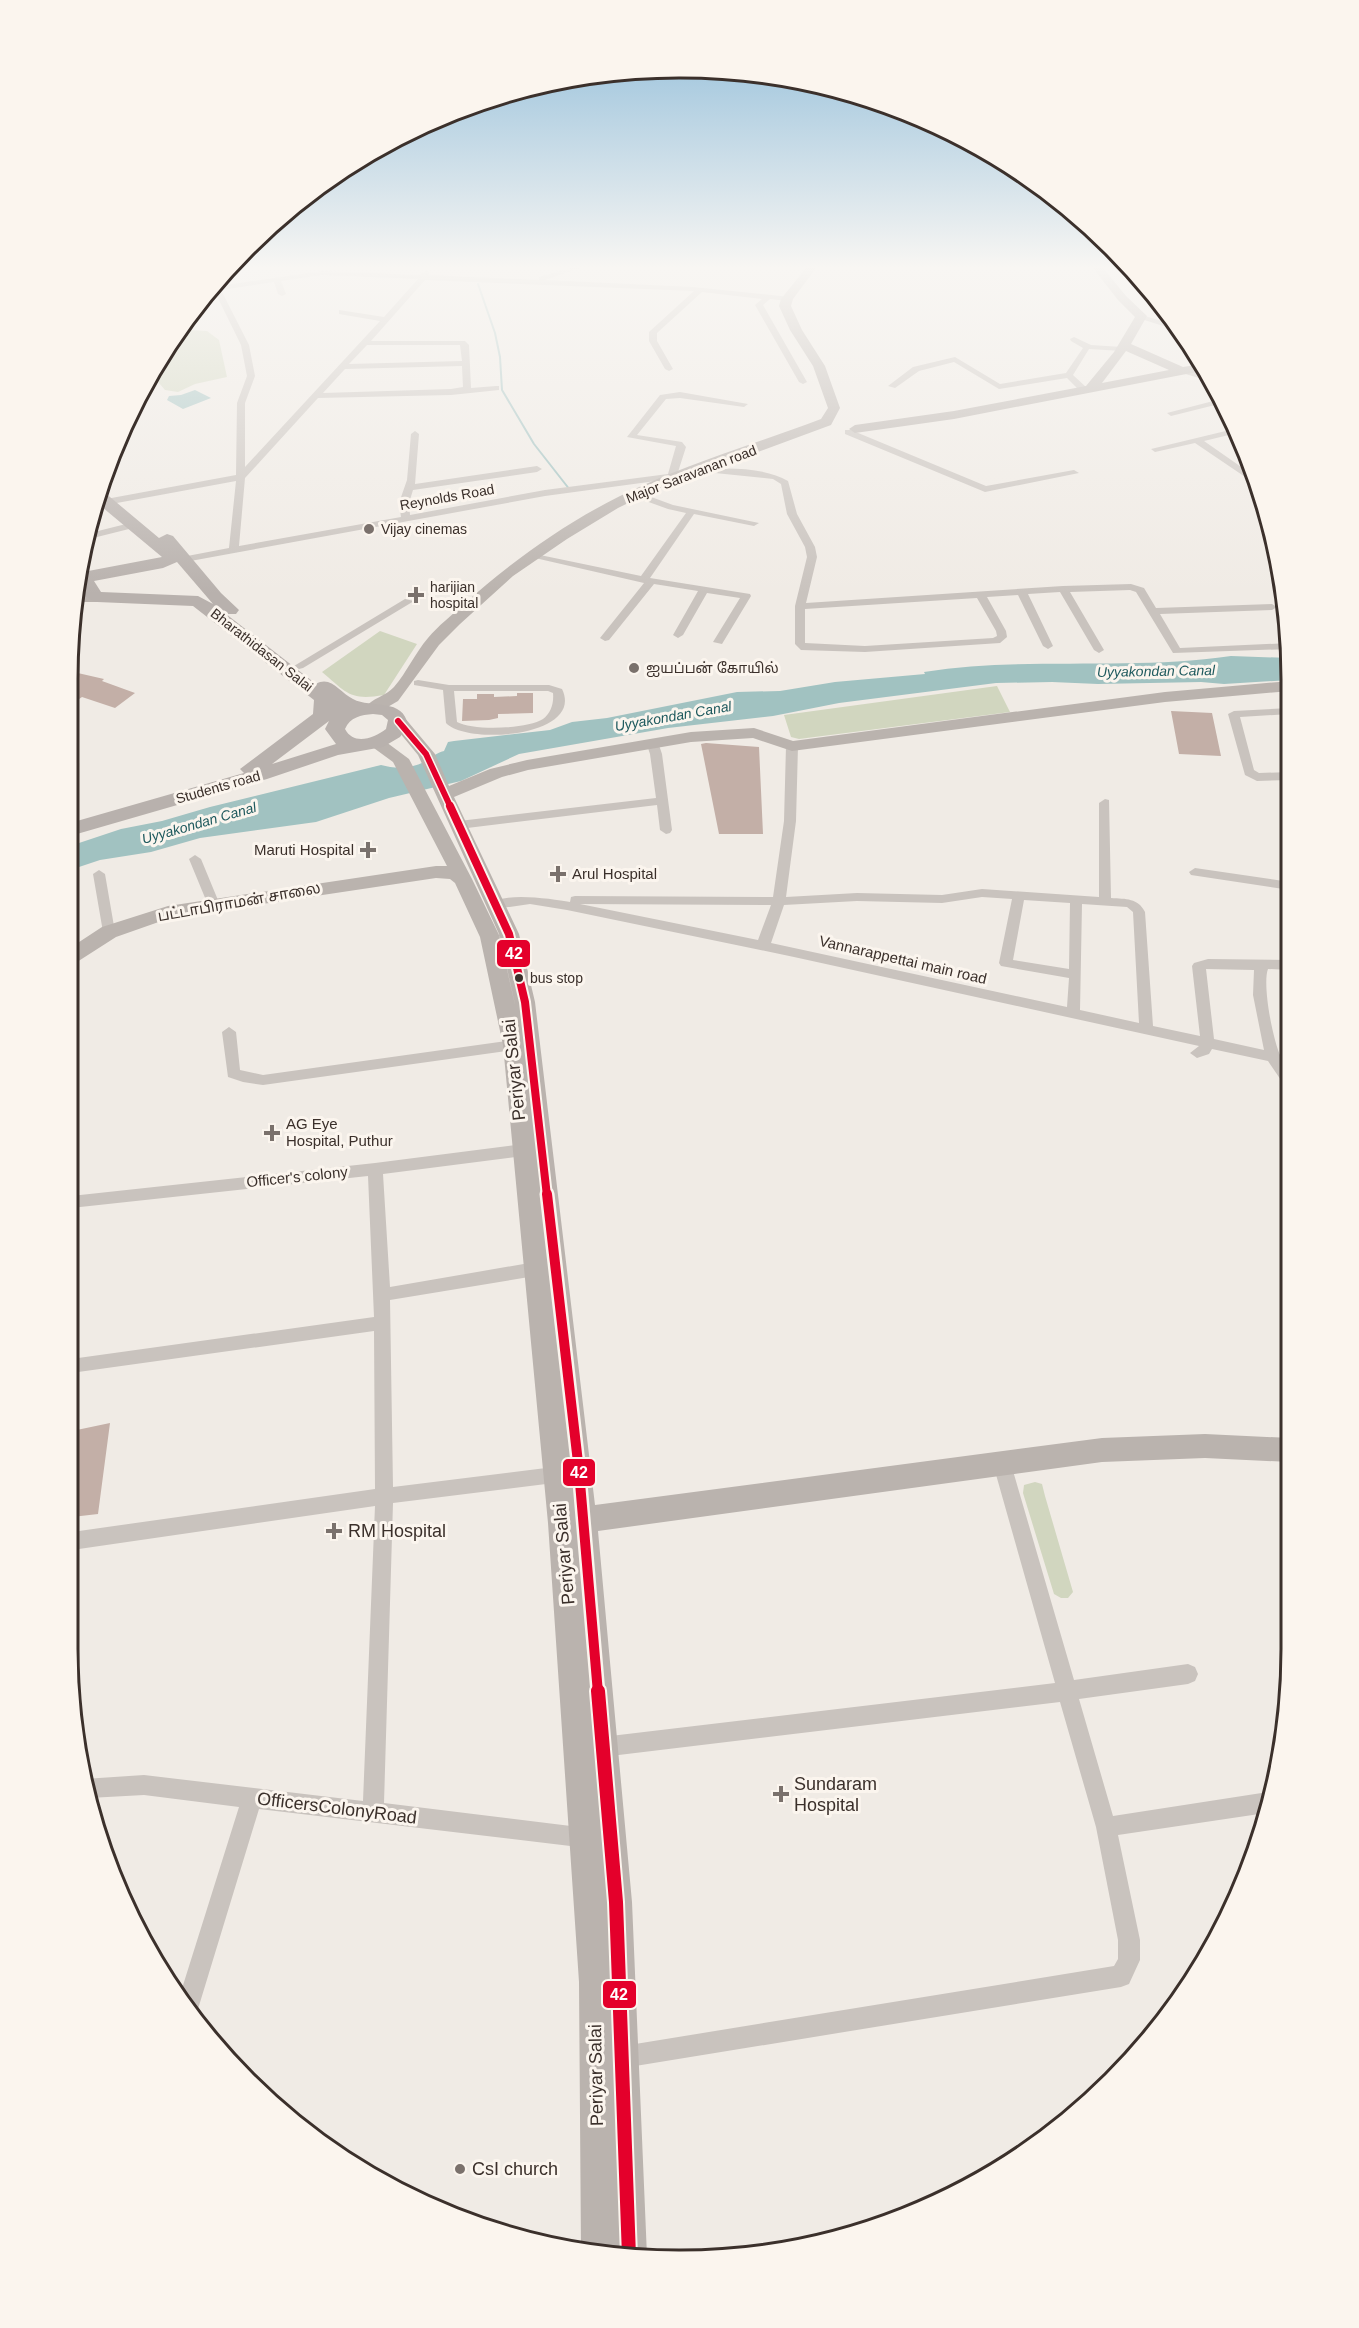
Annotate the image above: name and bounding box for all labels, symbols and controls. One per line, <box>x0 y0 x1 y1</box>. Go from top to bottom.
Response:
street label: Major Saravanan road <box>623 442 759 506</box>
street label: Reynolds Road <box>398 481 496 513</box>
place label: Vijay cinemas <box>381 521 467 537</box>
marker: Vijay cinemas <box>362 522 376 536</box>
place label: harijian hospital <box>430 579 478 611</box>
marker: harijian hospital <box>407 586 425 604</box>
street label: Bharathidasan Salai <box>208 605 316 695</box>
place label: ஐயப்பன் கோயில் <box>646 660 779 678</box>
marker: ஐயப்பன் கோயில் <box>627 661 641 675</box>
water label: Uyyakondan Canal <box>1097 662 1216 680</box>
water label: Uyyakondan Canal <box>613 698 734 734</box>
street label: Students road <box>174 767 262 807</box>
water label: Uyyakondan Canal <box>140 799 259 847</box>
place label: Maruti Hospital <box>254 841 354 858</box>
marker: Maruti Hospital <box>359 841 377 859</box>
marker: Arul Hospital <box>549 865 567 883</box>
place label: Arul Hospital <box>572 865 657 882</box>
street label: பட்டாபிராமன் சாலை <box>156 879 322 925</box>
street label: Vannarappettai main road <box>818 932 989 987</box>
line badge: 42 <box>496 939 531 968</box>
text: 42 <box>505 945 523 962</box>
place label: bus stop <box>530 970 583 986</box>
marker: bus stop <box>513 972 525 984</box>
street label: Periyar Salai <box>499 1018 529 1122</box>
place label: AG Eye Hospital, Puthur <box>286 1115 393 1149</box>
marker: AG Eye Hospital, Puthur <box>263 1124 281 1142</box>
street label: Officer's colony <box>245 1163 349 1190</box>
line badge: 42 <box>562 1458 596 1487</box>
text: 42 <box>570 1464 588 1481</box>
street label: Periyar Salai <box>550 1502 578 1606</box>
place label: RM Hospital <box>348 1521 446 1541</box>
marker: RM Hospital <box>325 1522 343 1540</box>
place label: Sundaram Hospital <box>794 1774 877 1815</box>
marker: Sundaram Hospital <box>772 1785 790 1803</box>
street label: OfficersColonyRoad <box>256 1788 418 1828</box>
line badge: 42 <box>602 1980 637 2009</box>
text: 42 <box>610 1986 628 2003</box>
street label: Periyar Salai <box>585 2024 607 2126</box>
place label: CsI church <box>472 2159 558 2179</box>
marker: CsI church <box>453 2162 467 2176</box>

